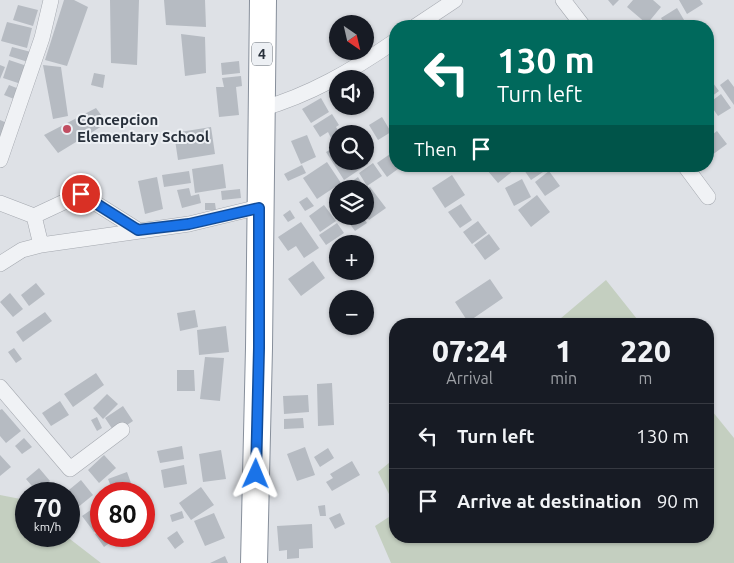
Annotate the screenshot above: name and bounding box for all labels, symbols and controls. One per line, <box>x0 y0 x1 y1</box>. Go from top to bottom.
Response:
north arrow <box>329 15 374 60</box>
map controls <box>329 15 374 335</box>
icon: left <box>414 40 479 105</box>
text: 130 m <box>497 40 595 80</box>
road number: 4 <box>252 42 272 66</box>
button: sound <box>329 70 374 115</box>
text: Turn left <box>497 81 582 106</box>
place label: Concepcion Elementary School <box>77 111 210 145</box>
marker: Concepcion Elementary School <box>61 123 73 135</box>
button: search <box>329 125 374 170</box>
icon: arrive <box>467 135 495 163</box>
text: Then <box>414 138 457 160</box>
pin <box>60 173 102 215</box>
icon: arrive <box>67 180 95 208</box>
button: layers <box>329 180 374 225</box>
button: + <box>329 235 374 280</box>
button: − <box>329 290 374 335</box>
text: 07:24 <box>432 334 507 368</box>
text: 1 <box>555 334 572 368</box>
text: 220 <box>620 334 671 368</box>
text: Arrival <box>446 369 493 387</box>
text: min <box>550 369 577 387</box>
text: m <box>639 369 652 387</box>
icon: left <box>414 422 442 450</box>
text: Turn left <box>457 425 535 447</box>
text: 130 m <box>636 425 689 447</box>
position arrow <box>229 447 281 499</box>
speed limit sign: 80 <box>90 482 155 547</box>
icon: arrive <box>414 487 442 515</box>
text: Arrive at destination <box>457 490 642 512</box>
text: 90 m <box>657 490 699 512</box>
text: 70 <box>33 494 62 522</box>
text: km/h <box>34 520 61 533</box>

